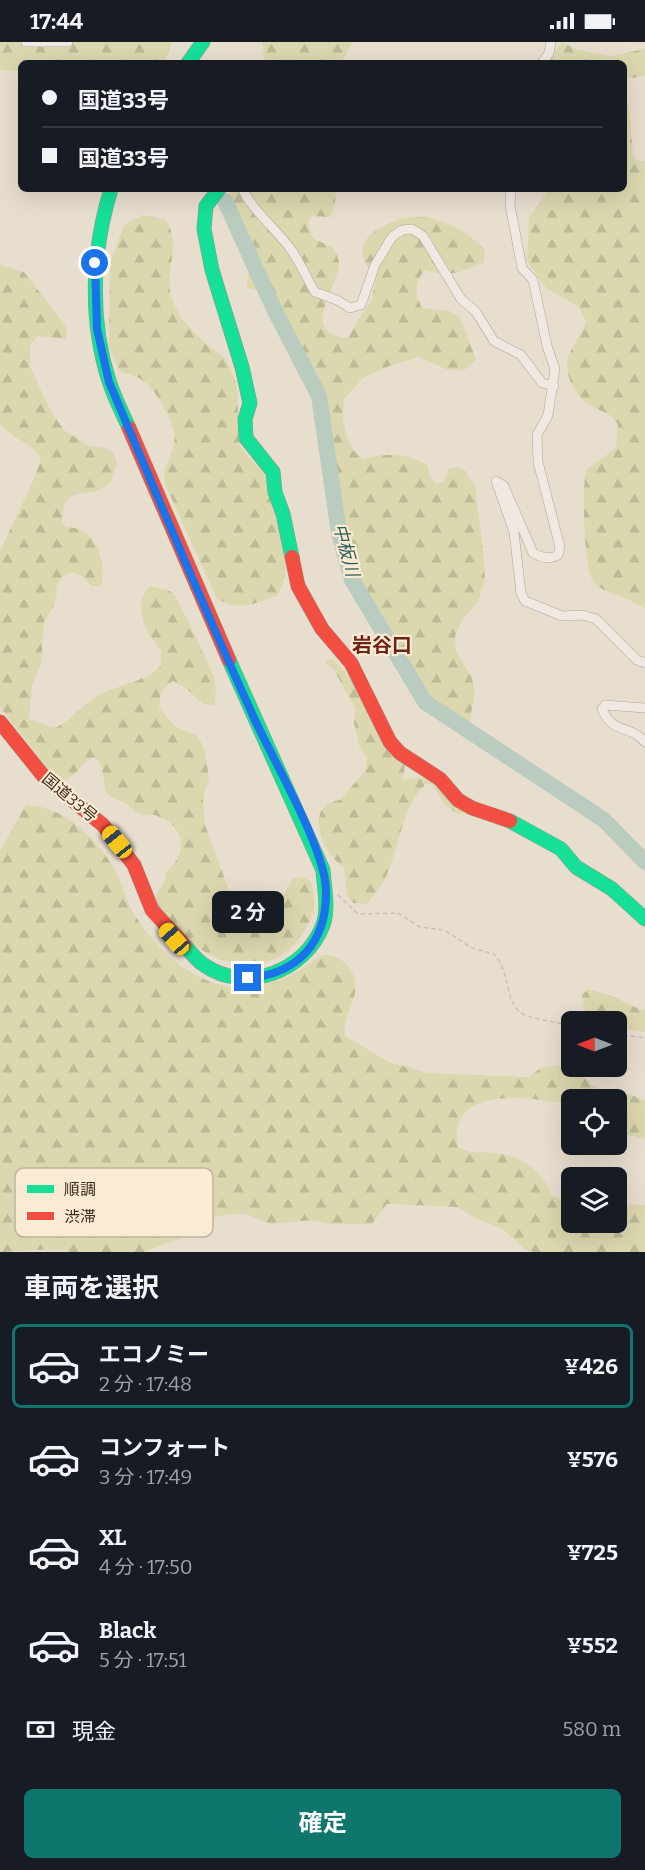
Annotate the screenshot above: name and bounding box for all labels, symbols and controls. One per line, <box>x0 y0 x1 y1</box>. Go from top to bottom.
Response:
text: 17:44 <box>30 8 83 35</box>
text: 国道33号 <box>78 87 169 114</box>
text: 国道33号 <box>78 145 169 172</box>
route start <box>81 249 108 276</box>
water label: 中板川 <box>328 521 364 581</box>
district label: 岩谷口 <box>352 633 412 657</box>
street label: 国道33号 <box>38 769 101 826</box>
car <box>99 822 135 862</box>
callout: 2 分 <box>212 891 284 933</box>
text: 2 分 <box>231 900 265 924</box>
car <box>155 920 193 958</box>
route end <box>234 964 261 991</box>
north arrow <box>561 1011 627 1077</box>
map controls <box>561 1011 627 1233</box>
button: locate <box>561 1089 627 1155</box>
button: layers <box>561 1167 627 1233</box>
legend <box>15 1168 213 1237</box>
text: 順調 <box>64 1180 96 1199</box>
text: 渋滞 <box>64 1207 96 1226</box>
text: 車両を選択 <box>24 1272 159 1304</box>
icon: car <box>27 1339 81 1393</box>
text: エコノミー <box>99 1341 209 1368</box>
text: ¥426 <box>564 1353 618 1380</box>
text: 2 分 · 17:48 <box>99 1372 192 1396</box>
icon: car <box>27 1432 81 1486</box>
text: コンフォート <box>99 1434 230 1461</box>
text: ¥576 <box>567 1446 618 1473</box>
text: 3 分 · 17:49 <box>99 1465 192 1489</box>
text: XL <box>99 1524 126 1551</box>
icon: car <box>27 1525 81 1579</box>
text: ¥725 <box>567 1539 618 1566</box>
text: 4 分 · 17:50 <box>99 1555 193 1579</box>
text: Black <box>99 1617 156 1644</box>
icon: car <box>27 1618 81 1672</box>
text: ¥552 <box>567 1632 618 1659</box>
text: 5 分 · 17:51 <box>99 1648 187 1672</box>
icon: cash <box>24 1713 57 1746</box>
text: 580 m <box>562 1717 621 1741</box>
text: 現金 <box>72 1718 116 1745</box>
button: 確定 <box>24 1789 621 1858</box>

